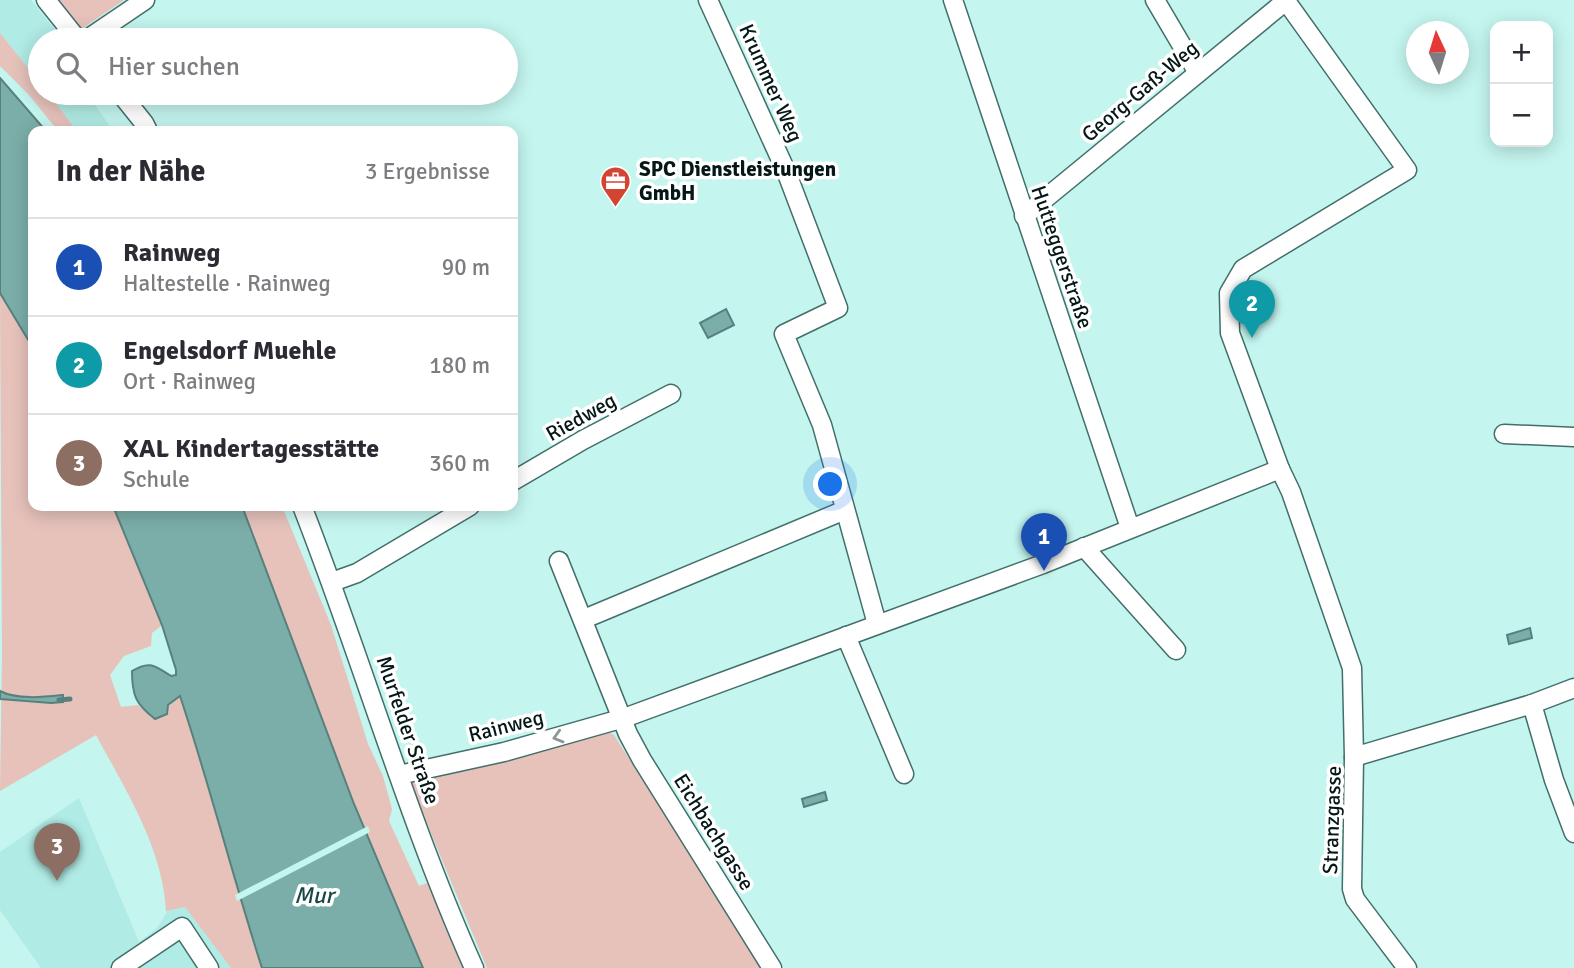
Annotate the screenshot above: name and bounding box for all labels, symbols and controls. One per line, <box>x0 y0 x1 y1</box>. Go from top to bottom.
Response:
street label: Krummer Weg <box>733 20 809 146</box>
north arrow <box>1406 21 1469 84</box>
map controls <box>1490 21 1553 147</box>
button: + <box>1490 21 1553 84</box>
search box <box>28 28 518 105</box>
street label: Georg-Gaß-Weg <box>1076 35 1204 147</box>
icon: search <box>52 48 90 86</box>
text: Hier suchen <box>108 51 240 83</box>
button: − <box>1490 84 1553 147</box>
text: In der Nähe <box>56 153 205 190</box>
place label: SPC Dienstleistungen GmbH <box>639 156 836 206</box>
text: 3 Ergebnisse <box>365 157 490 186</box>
office icon: SPC Dienstleistungen GmbH <box>599 164 633 208</box>
street label: Hutteggerstraße <box>1025 182 1099 332</box>
text: Rainweg <box>123 237 220 269</box>
text: 1 <box>73 253 85 282</box>
text: 90 m <box>442 253 490 282</box>
text: Haltestelle · Rainweg <box>123 269 331 298</box>
pin: 2 <box>1229 280 1275 338</box>
text: Engelsdorf Muehle <box>123 335 336 367</box>
text: 2 <box>73 351 85 380</box>
text: 180 m <box>429 351 490 380</box>
text: Ort · Rainweg <box>123 367 256 396</box>
street label: Riedweg <box>541 387 621 447</box>
text: XAL Kindertagesstätte <box>123 433 379 465</box>
text: 3 <box>73 449 85 478</box>
text: 360 m <box>429 449 490 478</box>
text: Schule <box>123 465 190 494</box>
your location <box>813 467 847 501</box>
pin: 1 <box>1021 513 1067 571</box>
street label: Murfelder Straße <box>370 652 446 808</box>
street label: Rainweg <box>466 704 546 748</box>
one-way arrow <box>552 728 564 743</box>
street label: Stranzgasse <box>1317 765 1347 875</box>
street label: Eichbachgasse <box>668 769 760 895</box>
pin: 3 <box>34 823 80 881</box>
water label: Mur <box>294 881 337 910</box>

